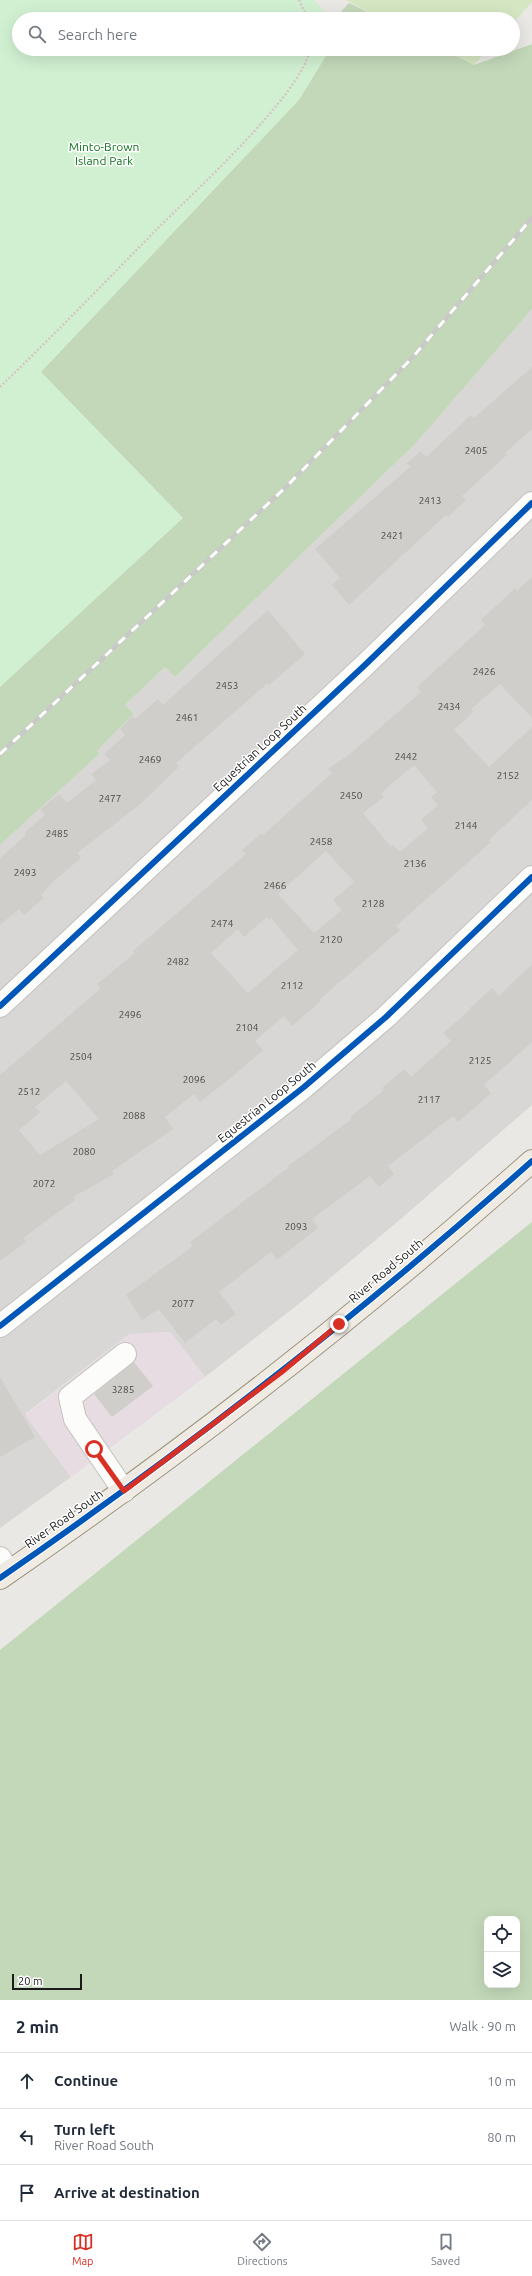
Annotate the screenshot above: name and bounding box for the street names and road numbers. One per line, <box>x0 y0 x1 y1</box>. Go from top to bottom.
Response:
street label: Equestrian Loop South <box>211 701 309 794</box>
street label: Equestrian Loop South <box>215 1058 318 1145</box>
street label: River Road South <box>346 1236 425 1305</box>
street label: River Road South <box>22 1487 105 1550</box>

